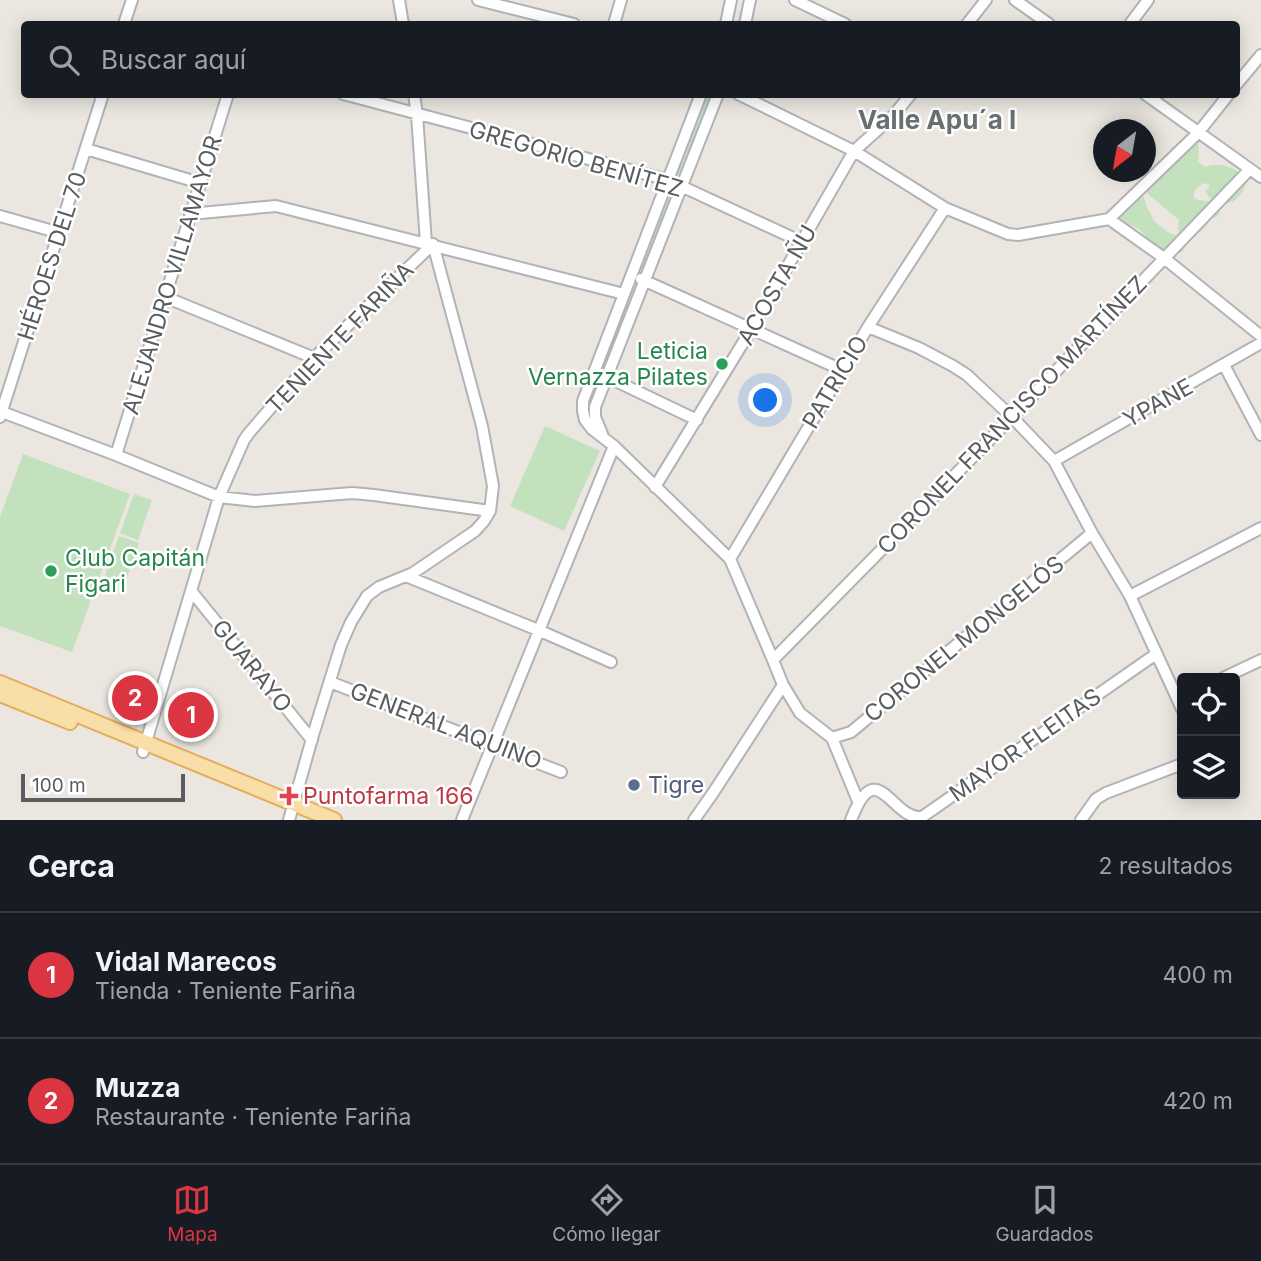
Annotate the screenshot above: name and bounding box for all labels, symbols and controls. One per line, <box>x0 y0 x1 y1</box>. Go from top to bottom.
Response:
search box <box>21 21 1240 98</box>
icon: search <box>45 41 83 79</box>
text: Buscar aquí <box>101 44 246 75</box>
district label: Valle Apu´a I <box>858 104 1016 135</box>
street label: GREGORIO BENÍTEZ <box>466 115 686 203</box>
north arrow <box>1093 119 1156 182</box>
street label: ALEJANDRO VILLAMAYOR <box>116 132 228 418</box>
street label: HÉROES DEL 70 <box>12 168 92 344</box>
street label: ACOSTA ÑU <box>731 220 823 350</box>
street label: TENIENTE FARIÑA <box>260 256 420 420</box>
street label: CORONEL FRANCISCO MARTÍNEZ <box>871 270 1153 560</box>
street label: PATRICIO <box>796 331 874 433</box>
place label: Leticia Vernazza Pilates <box>528 337 708 391</box>
marker: Leticia Vernazza Pilates <box>714 356 730 372</box>
street label: YPANE <box>1118 372 1198 434</box>
your location <box>748 383 782 417</box>
place label: Club Capitán Figari <box>65 544 205 598</box>
street label: CORONEL MONGELÓS <box>859 550 1069 728</box>
marker: Club Capitán Figari <box>43 563 59 579</box>
street label: GUARAYO <box>206 614 298 718</box>
pin: 2 <box>112 672 158 724</box>
map controls <box>1177 673 1240 799</box>
button: locate <box>1177 673 1240 736</box>
street label: GENERAL AQUINO <box>346 677 546 775</box>
street label: MAYOR FLEITAS <box>944 682 1106 808</box>
pin: 1 <box>168 689 214 741</box>
button: layers <box>1177 736 1240 799</box>
scale bar <box>21 771 186 803</box>
place label: Tigre <box>648 771 704 799</box>
text: 100 m <box>32 774 86 797</box>
marker: Tigre <box>626 777 642 793</box>
place label: Puntofarma 166 <box>303 782 473 810</box>
marker: Puntofarma 166 <box>281 788 297 804</box>
text: Cerca <box>28 848 115 884</box>
text: 2 resultados <box>1099 852 1233 880</box>
text: Vidal Marecos <box>95 946 277 977</box>
text: 1 <box>46 961 56 989</box>
text: 400 m <box>1163 961 1233 989</box>
text: Tienda · Teniente Fariña <box>95 977 356 1005</box>
text: Muzza <box>95 1072 180 1103</box>
text: 2 <box>44 1087 58 1115</box>
text: 420 m <box>1163 1087 1233 1115</box>
text: Restaurante · Teniente Fariña <box>95 1103 411 1131</box>
tab: Mapa <box>167 1181 218 1246</box>
tab: Cómo llegar <box>552 1181 661 1246</box>
tab: Guardados <box>995 1181 1094 1246</box>

